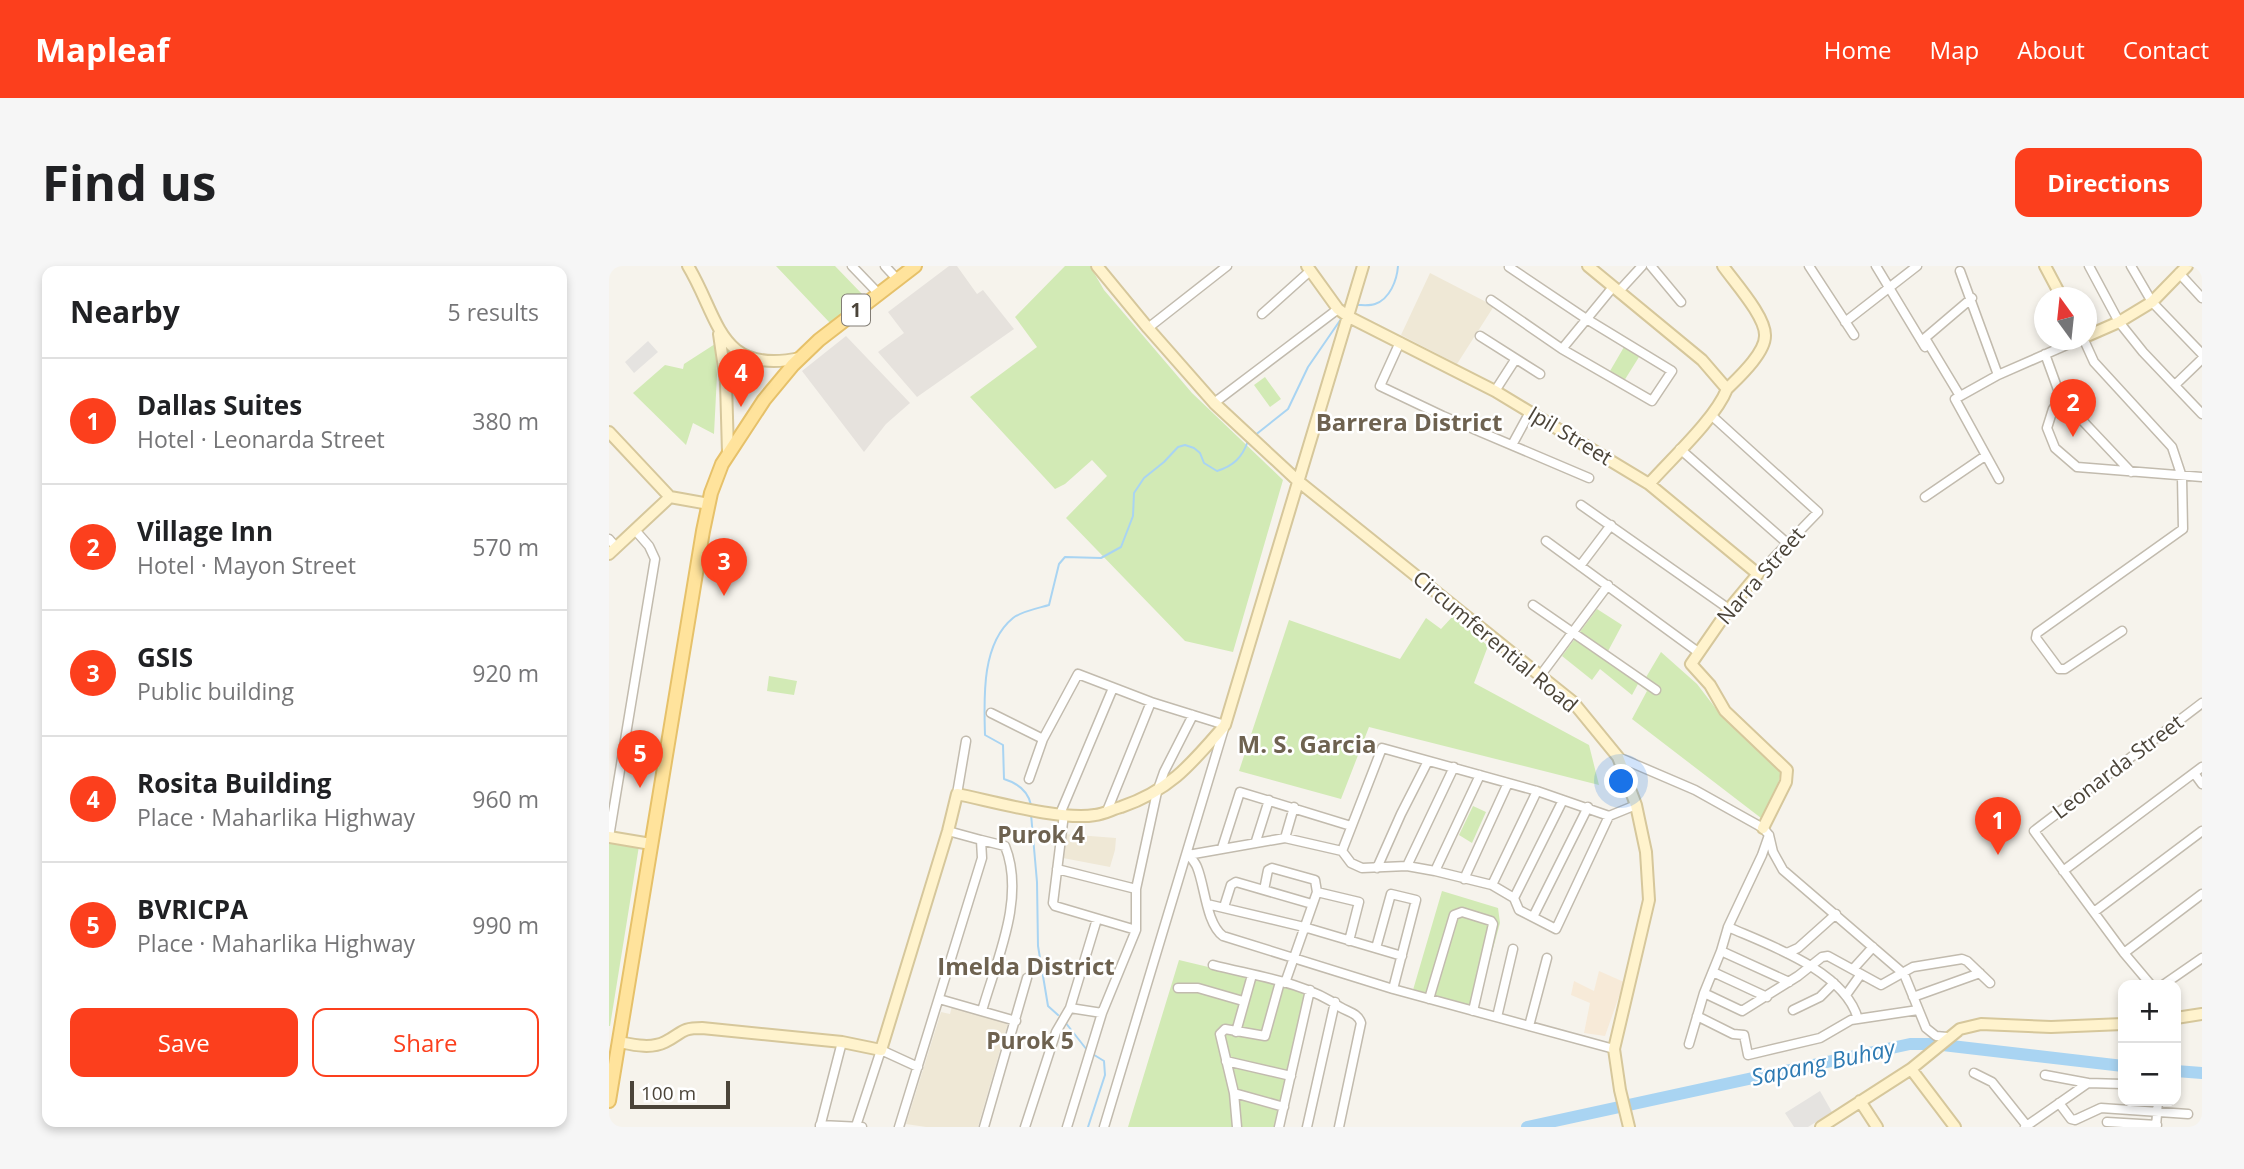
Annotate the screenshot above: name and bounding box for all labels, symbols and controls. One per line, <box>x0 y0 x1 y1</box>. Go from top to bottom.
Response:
text: Mapleaf <box>35 27 169 72</box>
text: Home <box>1824 33 1892 66</box>
text: Map <box>1930 33 1979 66</box>
text: About <box>2017 33 2085 66</box>
text: Contact <box>2123 33 2209 66</box>
button: Directions <box>2015 148 2202 217</box>
text: Find us <box>42 149 216 215</box>
north arrow <box>2034 287 2097 350</box>
text: Nearby <box>70 291 180 332</box>
road number: 1 <box>842 294 870 326</box>
text: 5 results <box>448 296 539 328</box>
pin: 4 <box>718 349 764 407</box>
pin: 2 <box>2050 379 2096 437</box>
text: Dallas Suites <box>137 387 302 423</box>
street label: Ipil Street <box>1523 399 1618 471</box>
text: 1 <box>86 405 100 437</box>
text: 380 m <box>472 405 539 437</box>
district label: Barrera District <box>1316 405 1502 438</box>
text: Hotel · Leonarda Street <box>137 423 385 455</box>
text: Village Inn <box>137 513 273 549</box>
street label: Narra Street <box>1710 521 1810 630</box>
text: 2 <box>86 531 100 563</box>
text: 570 m <box>472 531 539 563</box>
pin: 3 <box>701 538 747 596</box>
text: Hotel · Mayon Street <box>137 549 356 581</box>
street label: Circumferential Road <box>1407 564 1584 718</box>
text: GSIS <box>137 639 193 675</box>
text: 3 <box>86 657 100 689</box>
text: 920 m <box>472 657 539 689</box>
text: Public building <box>137 675 294 707</box>
street label: Leonarda Street <box>2046 708 2189 825</box>
district label: M. S. Garcia <box>1238 727 1376 760</box>
pin: 5 <box>617 730 663 788</box>
your location <box>1604 764 1638 798</box>
text: Rosita Building <box>137 765 331 801</box>
text: 4 <box>86 783 100 815</box>
text: 960 m <box>472 783 539 815</box>
pin: 1 <box>1975 797 2021 855</box>
text: Place · Maharlika Highway <box>137 801 415 833</box>
district label: Purok 4 <box>997 818 1085 850</box>
text: BVRICPA <box>137 891 248 927</box>
text: 5 <box>86 909 100 941</box>
text: 990 m <box>472 909 539 941</box>
text: Place · Maharlika Highway <box>137 927 415 959</box>
district label: Imelda District <box>937 949 1115 982</box>
map controls <box>2118 980 2181 1106</box>
button: + <box>2118 980 2181 1043</box>
button: Save <box>70 1008 298 1077</box>
button: Share <box>312 1008 539 1077</box>
district label: Purok 5 <box>986 1024 1074 1056</box>
water label: Sapang Buhay <box>1748 1031 1899 1093</box>
button: − <box>2118 1043 2181 1106</box>
scale bar <box>630 1078 730 1110</box>
text: 100 m <box>641 1080 696 1106</box>

